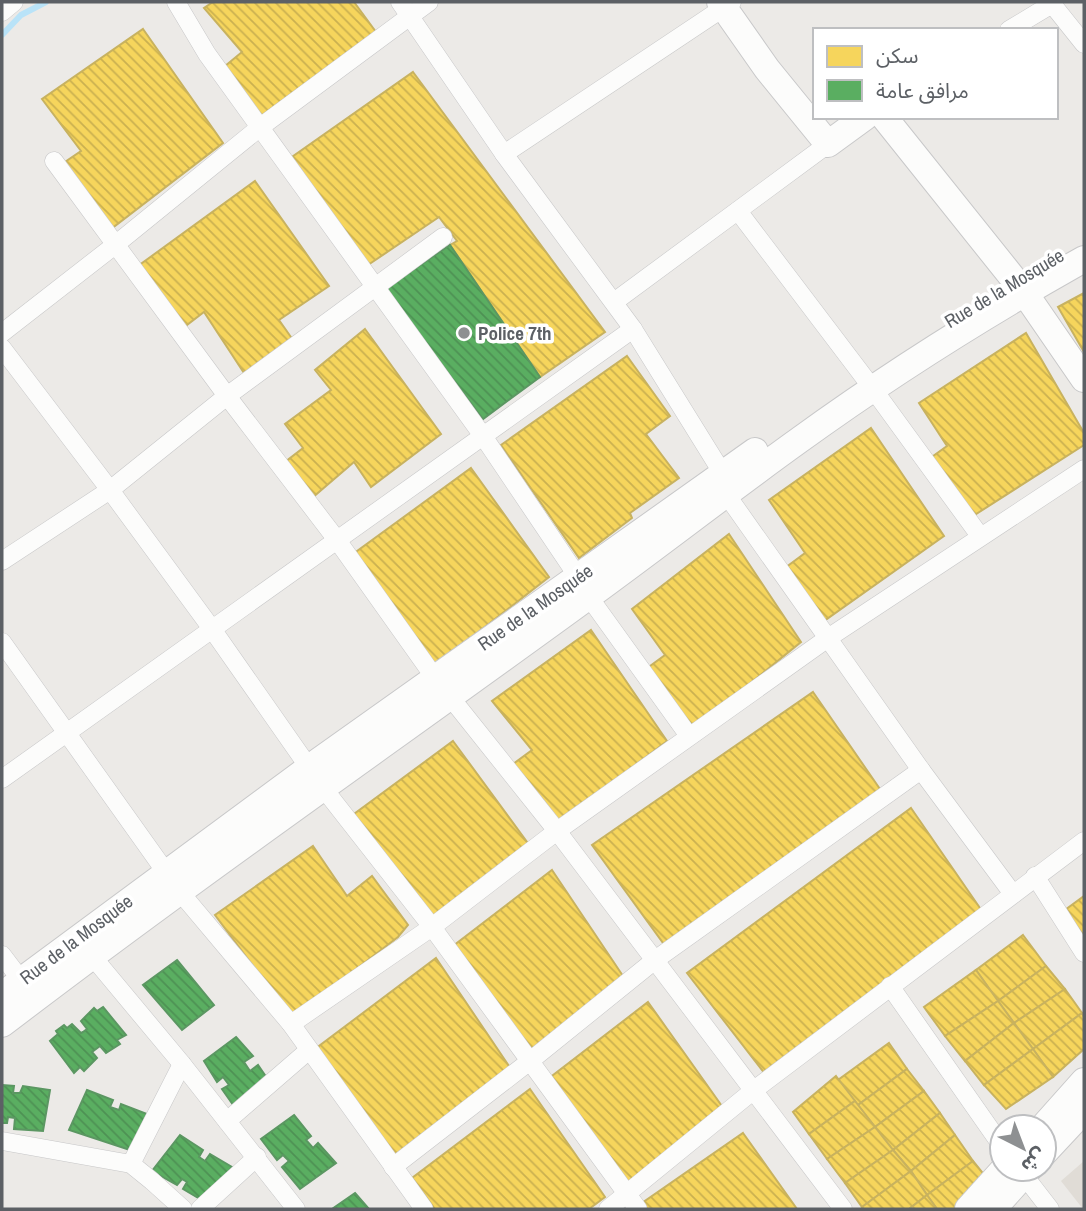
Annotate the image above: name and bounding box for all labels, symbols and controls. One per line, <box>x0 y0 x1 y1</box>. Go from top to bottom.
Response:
legend <box>813 28 1058 119</box>
text: سكن <box>876 41 918 70</box>
text: مرافق عامة <box>876 76 969 105</box>
street label: Rue de la Mosquée <box>939 242 1069 334</box>
place label: Police 7th <box>478 320 552 346</box>
marker: Police 7th <box>456 325 472 341</box>
street label: Rue de la Mosquée <box>472 558 598 656</box>
street label: Rue de la Mosquée <box>14 888 138 990</box>
north arrow <box>988 1113 1058 1183</box>
text: ش <box>1016 1142 1053 1179</box>

